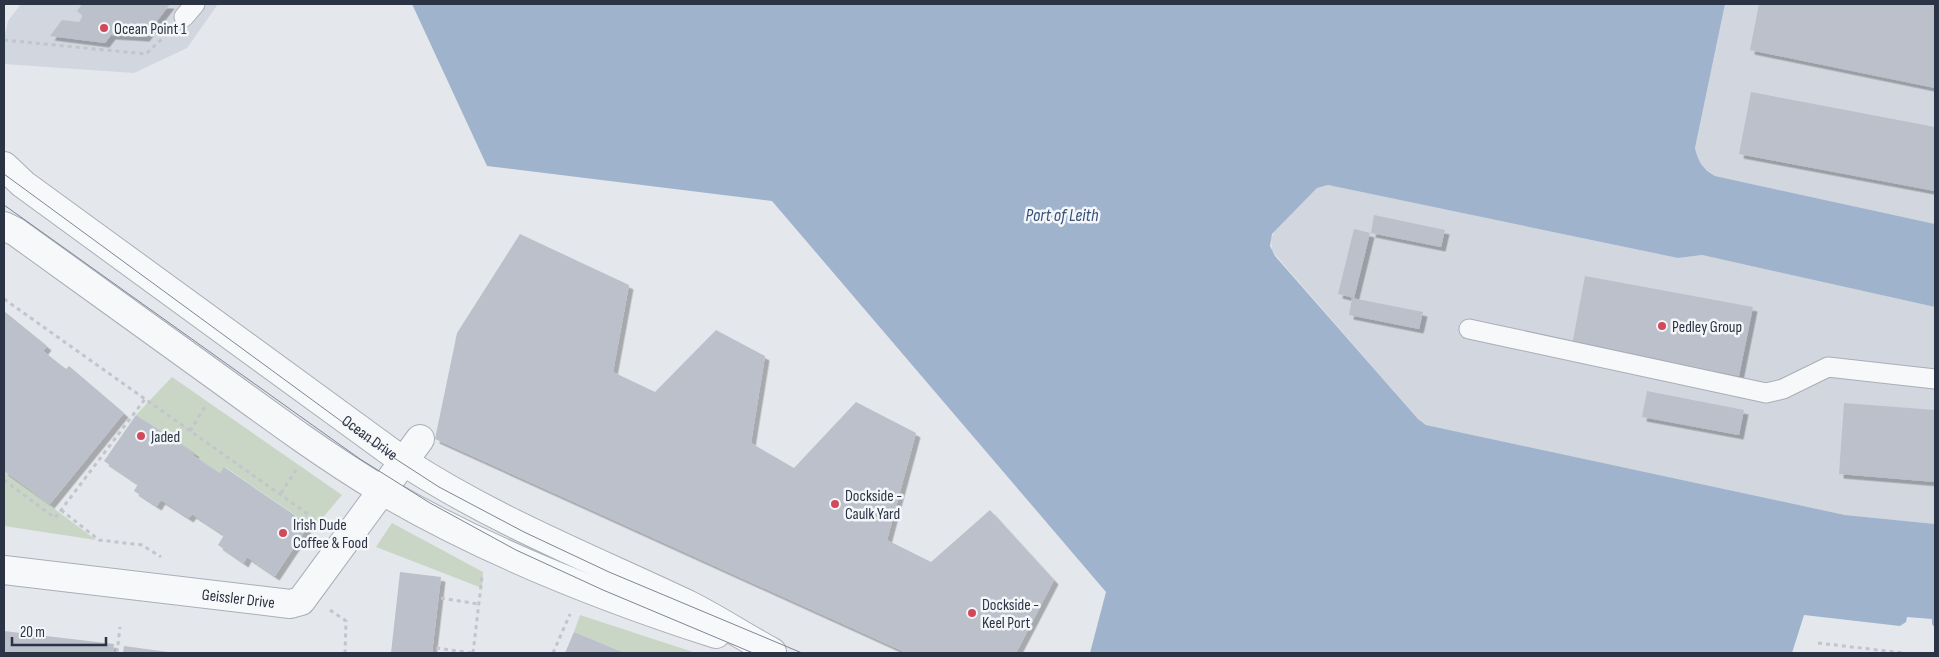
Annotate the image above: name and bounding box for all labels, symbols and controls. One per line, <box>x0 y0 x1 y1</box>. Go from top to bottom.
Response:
place label: Ocean Point 1 <box>114 20 187 39</box>
marker: Ocean Point 1 <box>98 22 110 34</box>
water label: Port of Leith <box>1026 205 1099 226</box>
place label: Pedley Group <box>1672 318 1742 337</box>
marker: Pedley Group <box>1656 320 1668 332</box>
street label: Ocean Drive <box>338 412 401 465</box>
place label: Jaded <box>150 428 180 447</box>
marker: Jaded <box>135 430 147 442</box>
place label: Dockside - Caulk Yard <box>845 487 902 524</box>
marker: Dockside - Caulk Yard <box>829 498 841 510</box>
place label: Irish Dude Coffee & Food <box>293 516 368 553</box>
marker: Irish Dude Coffee & Food <box>277 527 289 539</box>
street label: Geissler Drive <box>201 586 276 613</box>
place label: Dockside - Keel Port <box>982 596 1039 633</box>
marker: Dockside - Keel Port <box>966 607 978 619</box>
scale bar <box>12 614 106 646</box>
text: 20 m <box>20 623 45 642</box>

